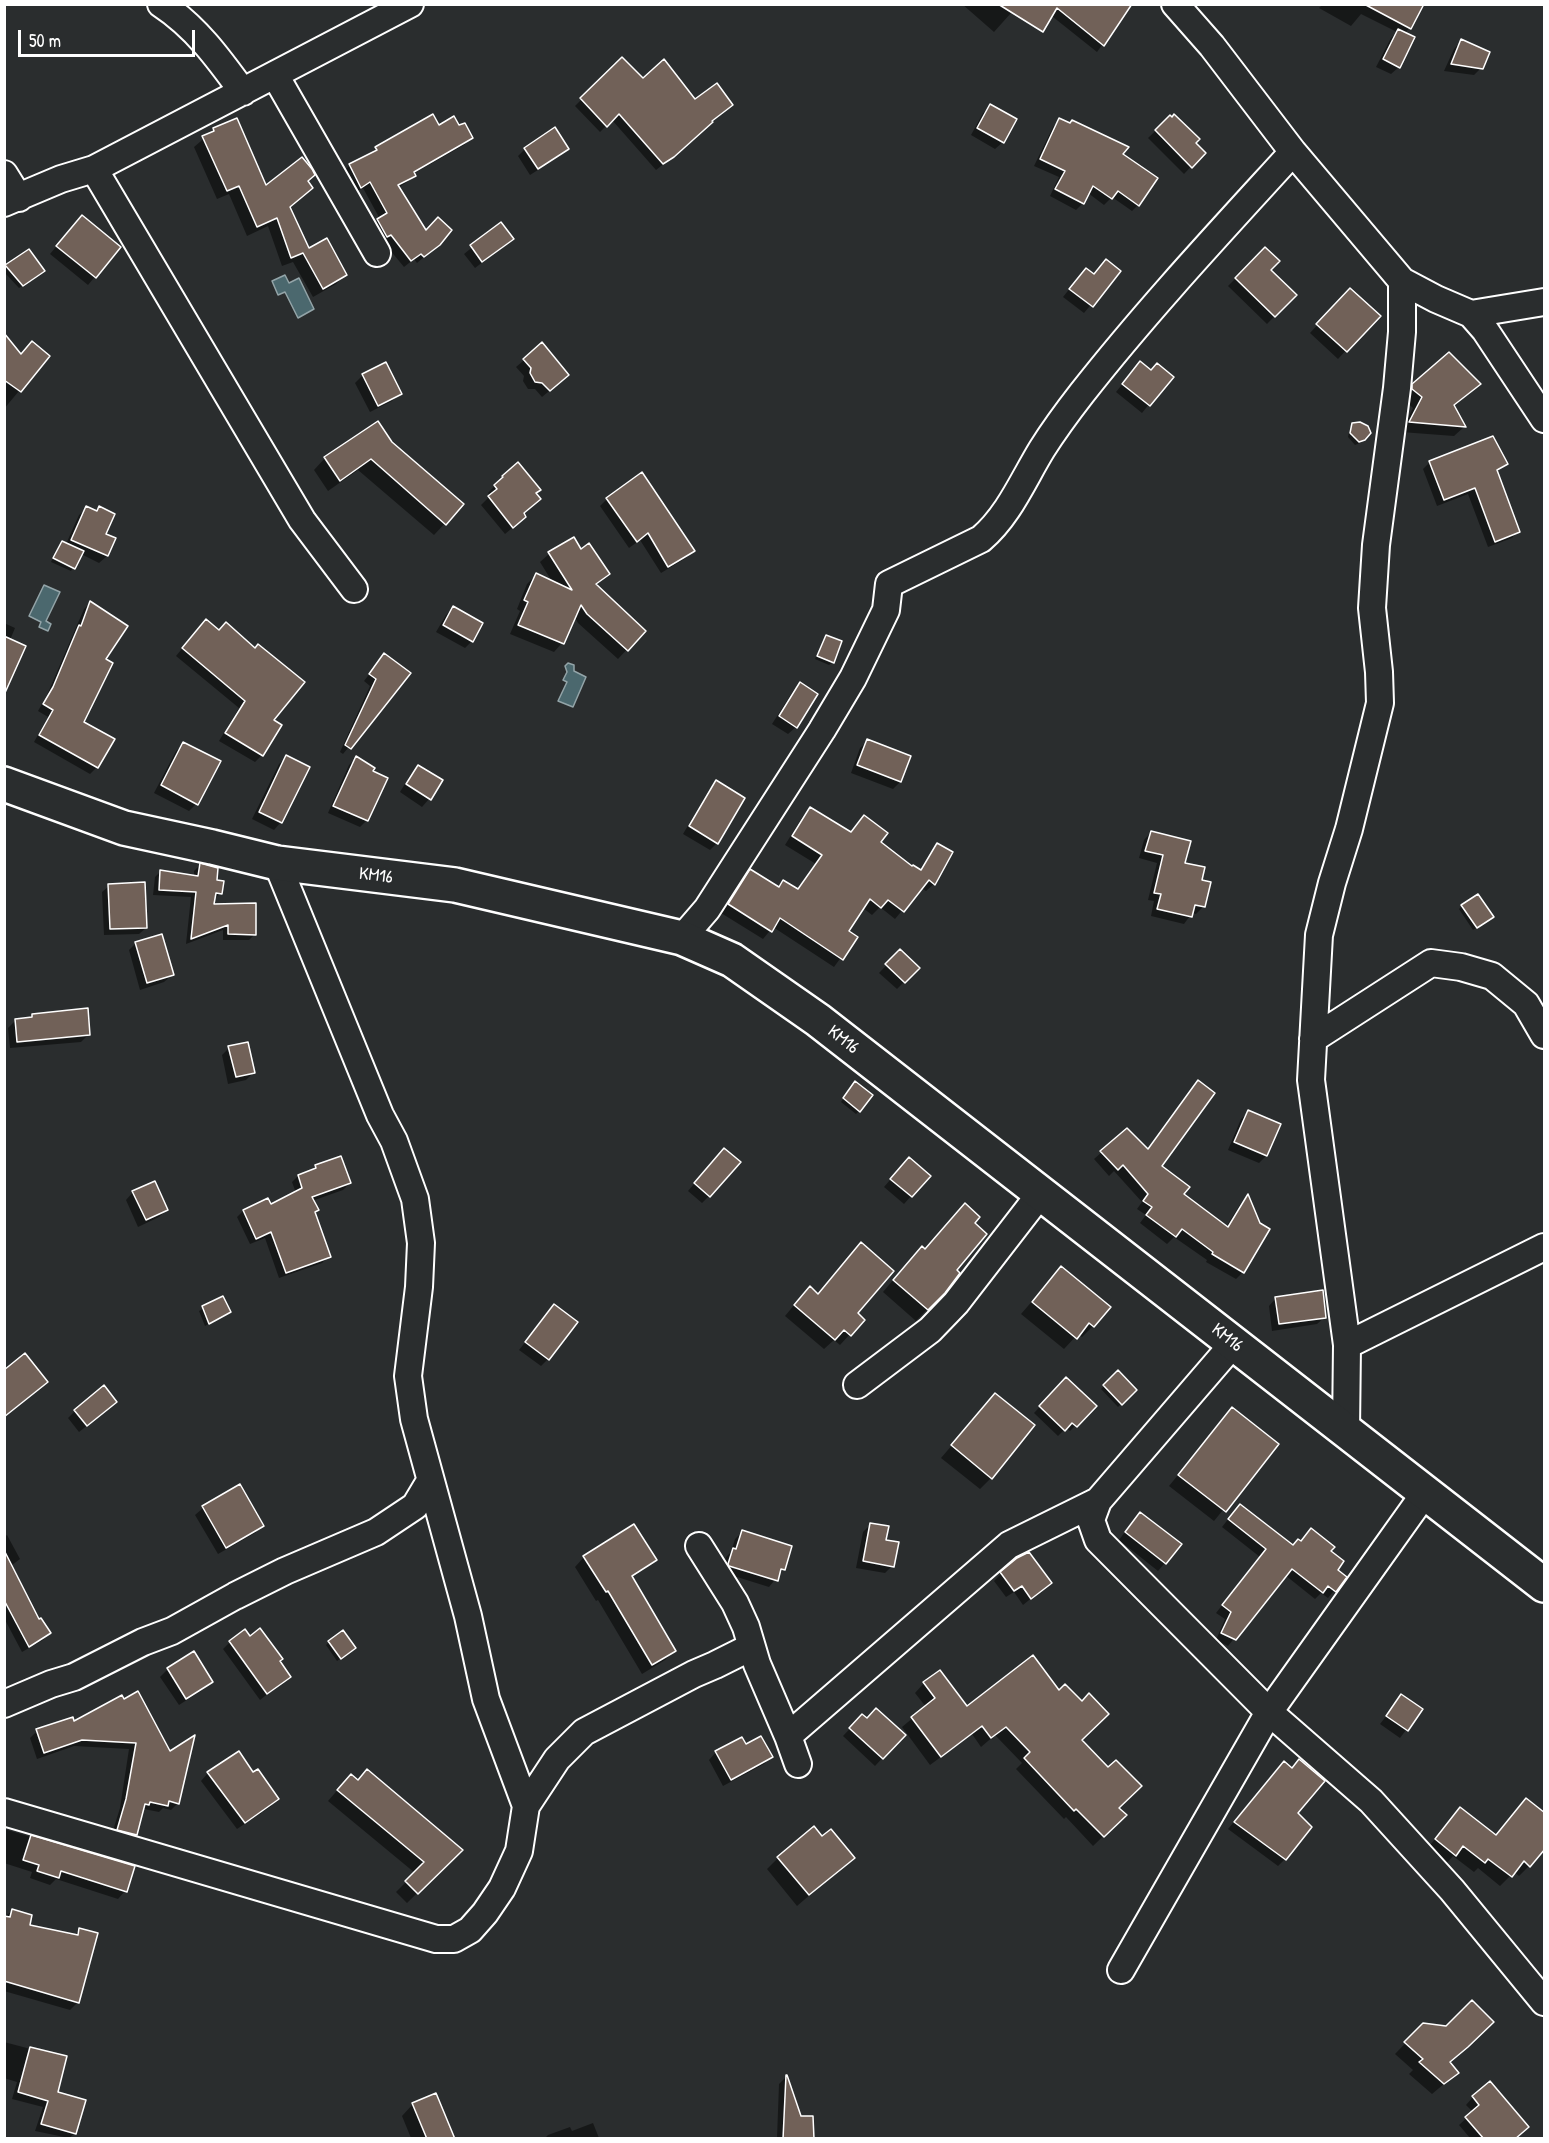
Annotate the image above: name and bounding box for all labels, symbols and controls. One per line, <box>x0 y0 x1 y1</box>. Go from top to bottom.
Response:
scale bar <box>21 18 198 56</box>
text: 50 m <box>29 28 61 53</box>
street label: KM16 <box>358 863 394 889</box>
street label: KM16 <box>823 1021 863 1059</box>
street label: KM16 <box>1207 1319 1247 1357</box>

